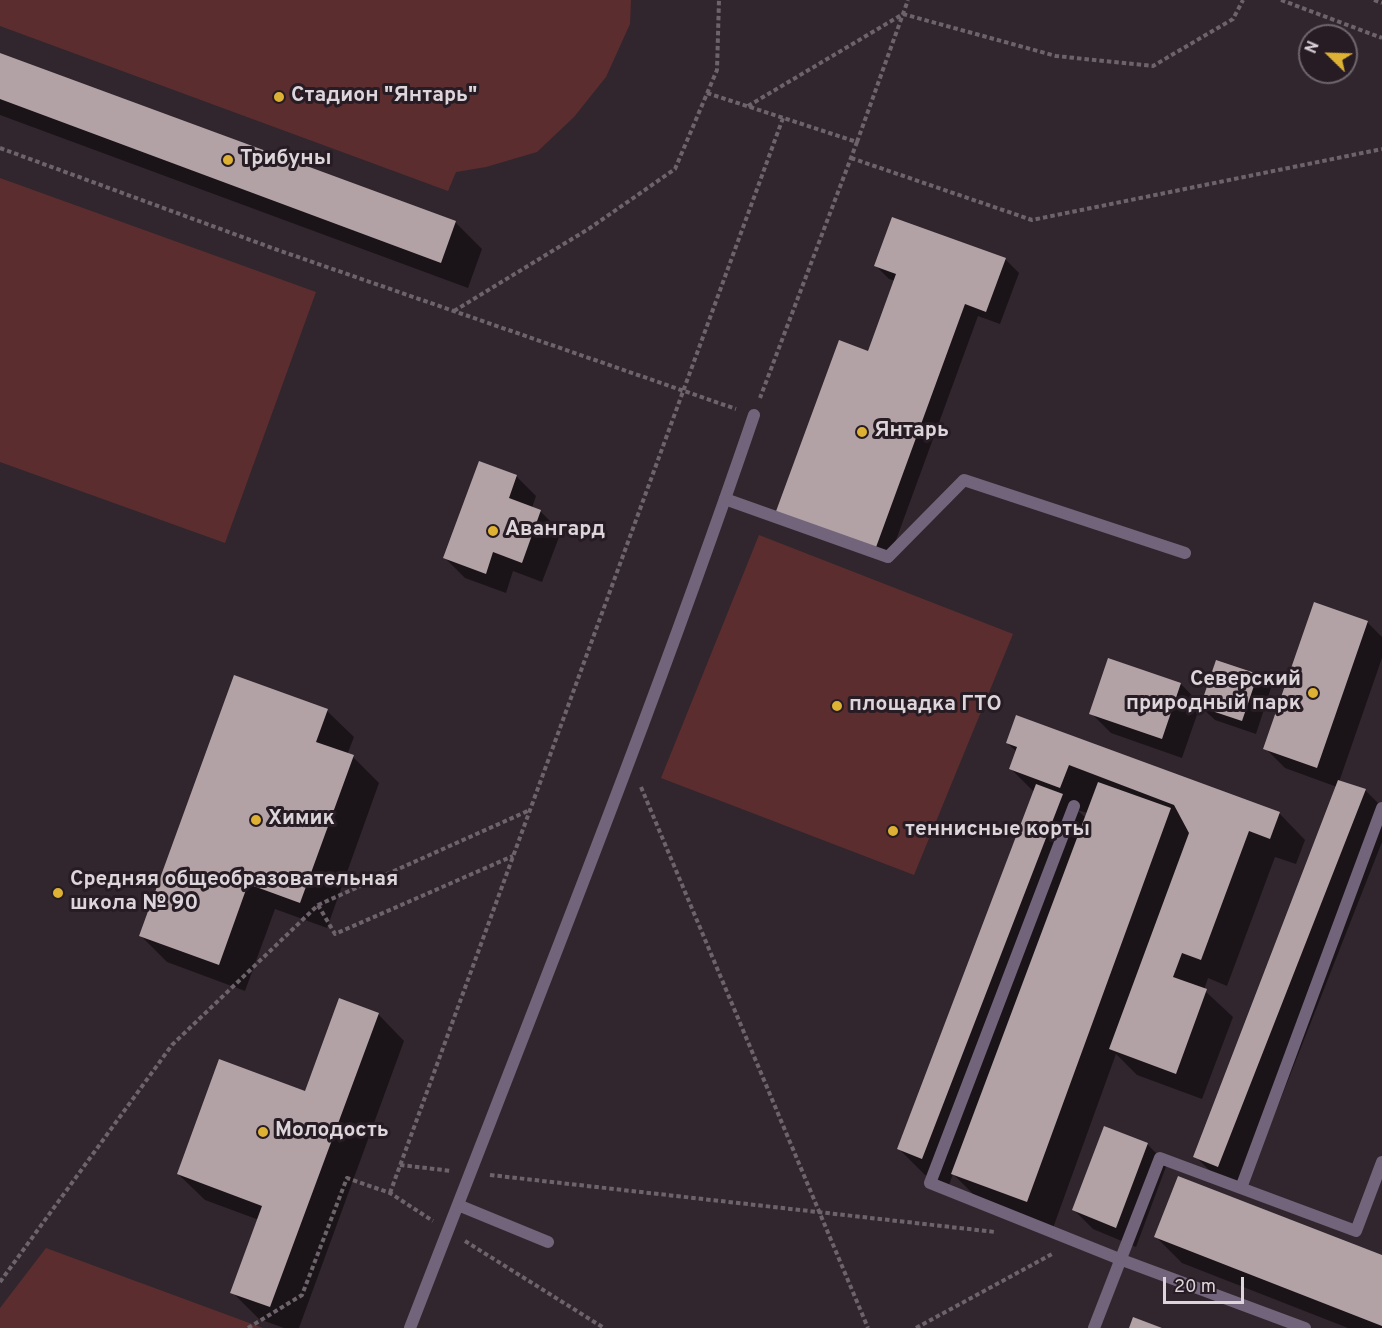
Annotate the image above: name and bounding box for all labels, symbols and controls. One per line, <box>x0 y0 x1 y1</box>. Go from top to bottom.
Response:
north arrow <box>1298 24 1358 84</box>
text: N <box>1302 39 1325 57</box>
place label: Стадион "Янтарь" <box>291 84 477 110</box>
marker: Стадион "Янтарь" <box>272 90 286 104</box>
place label: Трибуны <box>240 147 331 173</box>
marker: Трибуны <box>221 153 235 167</box>
place label: Янтарь <box>874 419 949 445</box>
marker: Янтарь <box>855 425 869 439</box>
place label: Авангард <box>505 518 605 544</box>
marker: Авангард <box>486 524 500 538</box>
place label: Северский природный парк <box>1126 668 1301 718</box>
marker: Северский природный парк <box>1306 686 1320 700</box>
place label: площадка ГТО <box>849 693 1002 719</box>
marker: площадка ГТО <box>830 699 844 713</box>
place label: Химик <box>268 807 335 833</box>
marker: Химик <box>249 813 263 827</box>
place label: теннисные корты <box>905 818 1090 844</box>
marker: теннисные корты <box>886 824 900 838</box>
place label: Средняя общеобразовательная школа № 90 <box>70 868 398 918</box>
marker: Средняя общеобразовательная школа № 90 <box>51 886 65 900</box>
place label: Молодость <box>275 1119 389 1145</box>
marker: Молодость <box>256 1125 270 1139</box>
scale bar <box>1166 1265 1247 1303</box>
text: 20 m <box>1174 1276 1216 1299</box>

